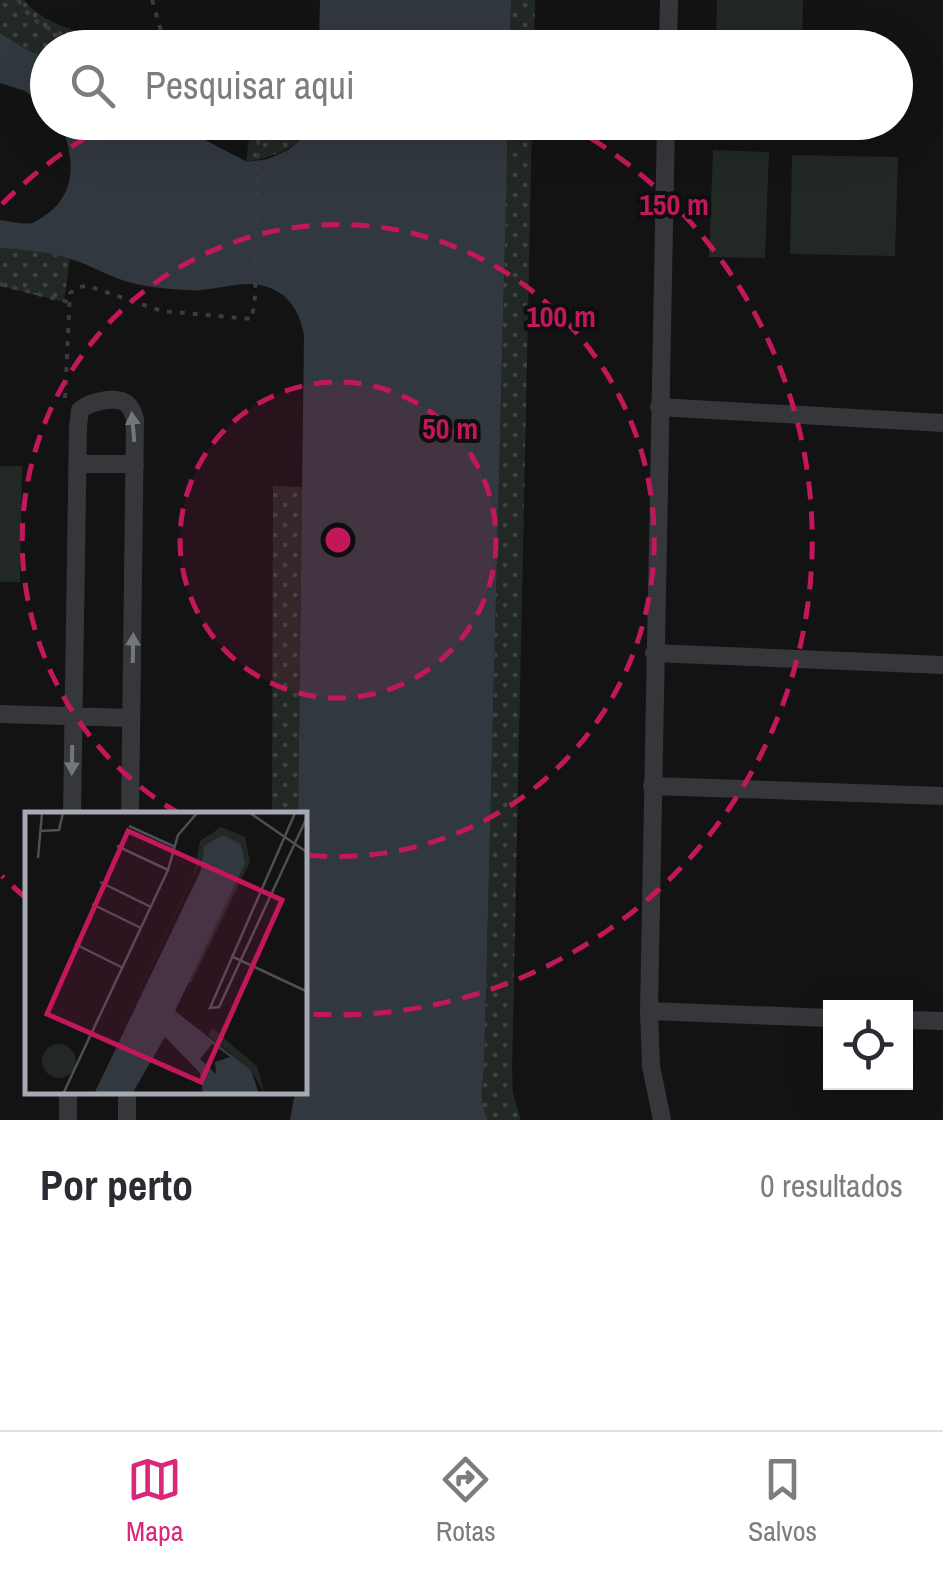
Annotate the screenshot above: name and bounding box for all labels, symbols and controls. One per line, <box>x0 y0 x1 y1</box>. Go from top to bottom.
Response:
search box <box>30 30 913 140</box>
icon: search <box>65 58 120 113</box>
text: Pesquisar aqui <box>145 60 355 111</box>
text: 150 m <box>639 184 709 224</box>
text: 100 m <box>526 296 596 336</box>
text: 50 m <box>422 408 478 448</box>
one-way arrow <box>125 411 141 442</box>
centre of rings <box>320 522 356 558</box>
one-way arrow <box>125 631 141 663</box>
one-way arrow <box>64 745 80 777</box>
inset map <box>25 812 308 1095</box>
map controls <box>823 1000 913 1090</box>
button: locate <box>823 1000 913 1090</box>
text: Por perto <box>40 1157 193 1213</box>
text: 0 resultados <box>760 1164 903 1207</box>
tab: Mapa <box>126 1452 184 1550</box>
tab: Rotas <box>436 1452 496 1550</box>
tab: Salvos <box>748 1452 817 1550</box>

